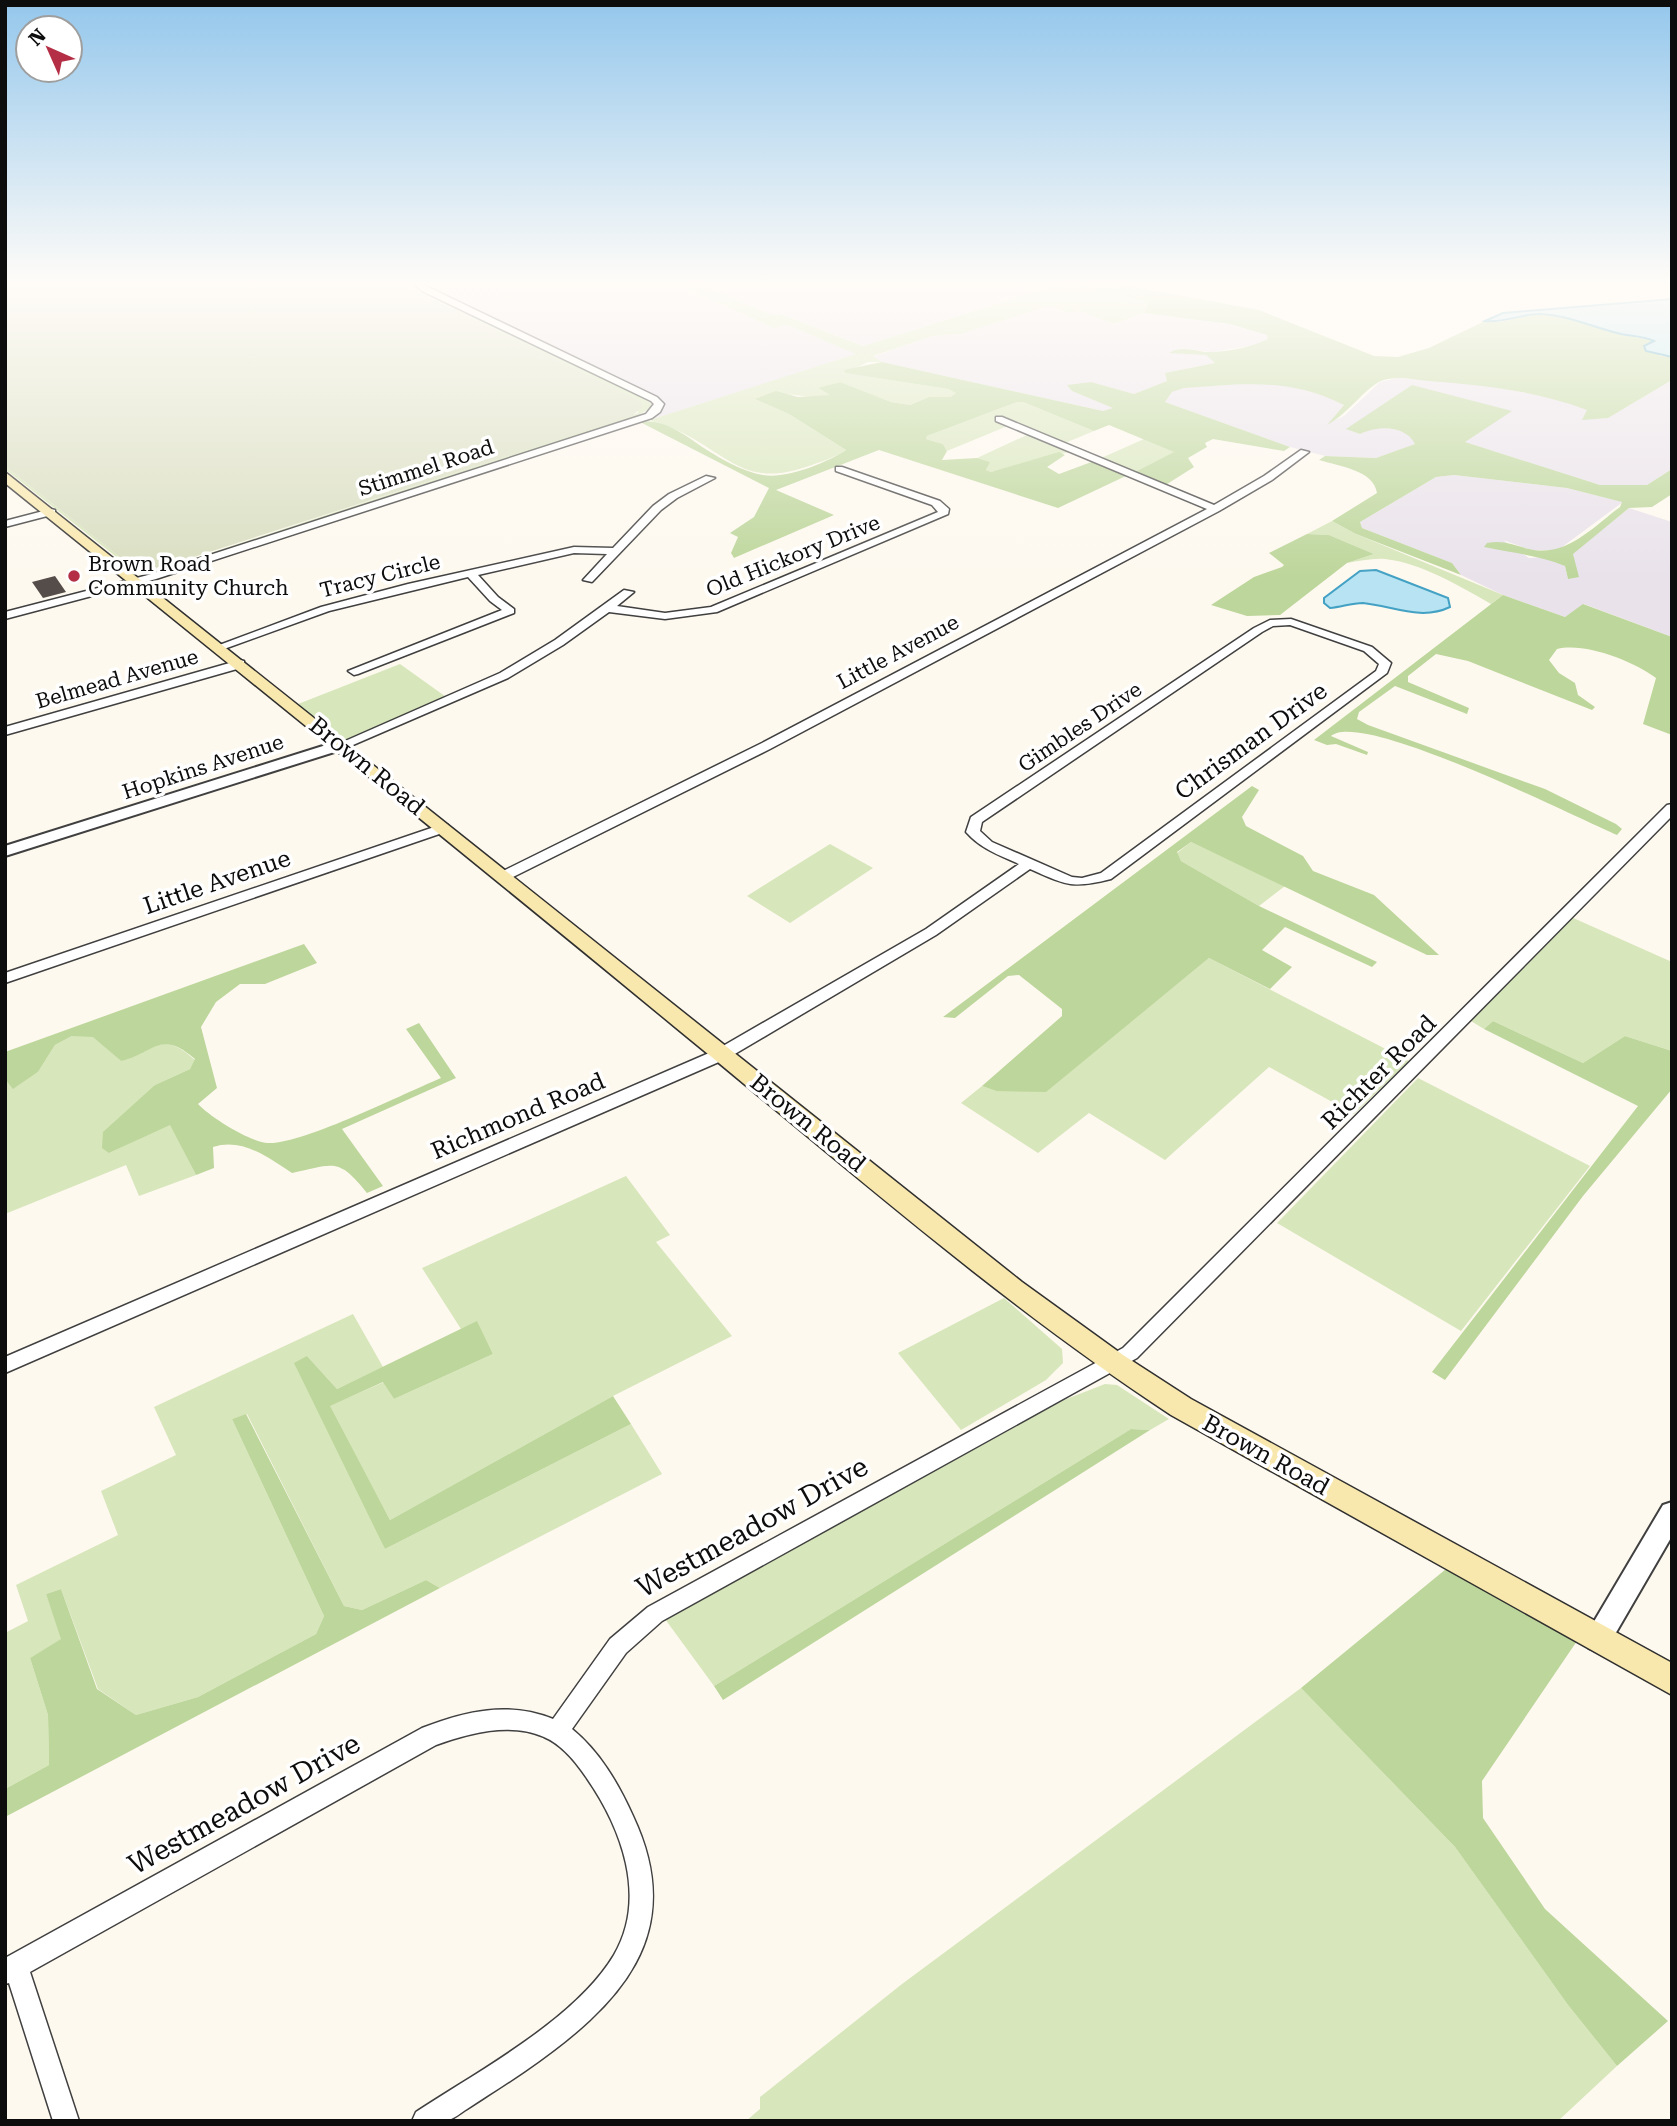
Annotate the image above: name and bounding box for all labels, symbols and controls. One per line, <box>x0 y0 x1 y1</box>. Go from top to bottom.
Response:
north arrow <box>14 14 84 84</box>
text: N <box>24 24 51 51</box>
street label: Stimmel Road <box>355 435 497 501</box>
street label: Old Hickory Drive <box>703 510 883 602</box>
street label: Tracy Circle <box>317 549 443 603</box>
place label: Brown Road Community Church <box>88 552 289 600</box>
marker: Brown Road Community Church <box>66 568 82 584</box>
street label: Little Avenue <box>833 610 963 694</box>
street label: Belmead Avenue <box>33 644 201 714</box>
street label: Gimbles Drive <box>1014 677 1146 777</box>
street label: Chrisman Drive <box>1170 677 1332 805</box>
street label: Brown Road <box>304 711 430 821</box>
street label: Hopkins Avenue <box>119 730 287 804</box>
street label: Little Avenue <box>140 844 294 920</box>
street label: Richter Road <box>1316 1009 1442 1135</box>
street label: Richmond Road <box>427 1067 609 1165</box>
street label: Brown Road <box>745 1068 871 1178</box>
street label: Brown Road <box>1198 1409 1334 1501</box>
street label: Westmeadow Drive <box>630 1450 874 1604</box>
street label: Westmeadow Drive <box>122 1727 366 1881</box>

